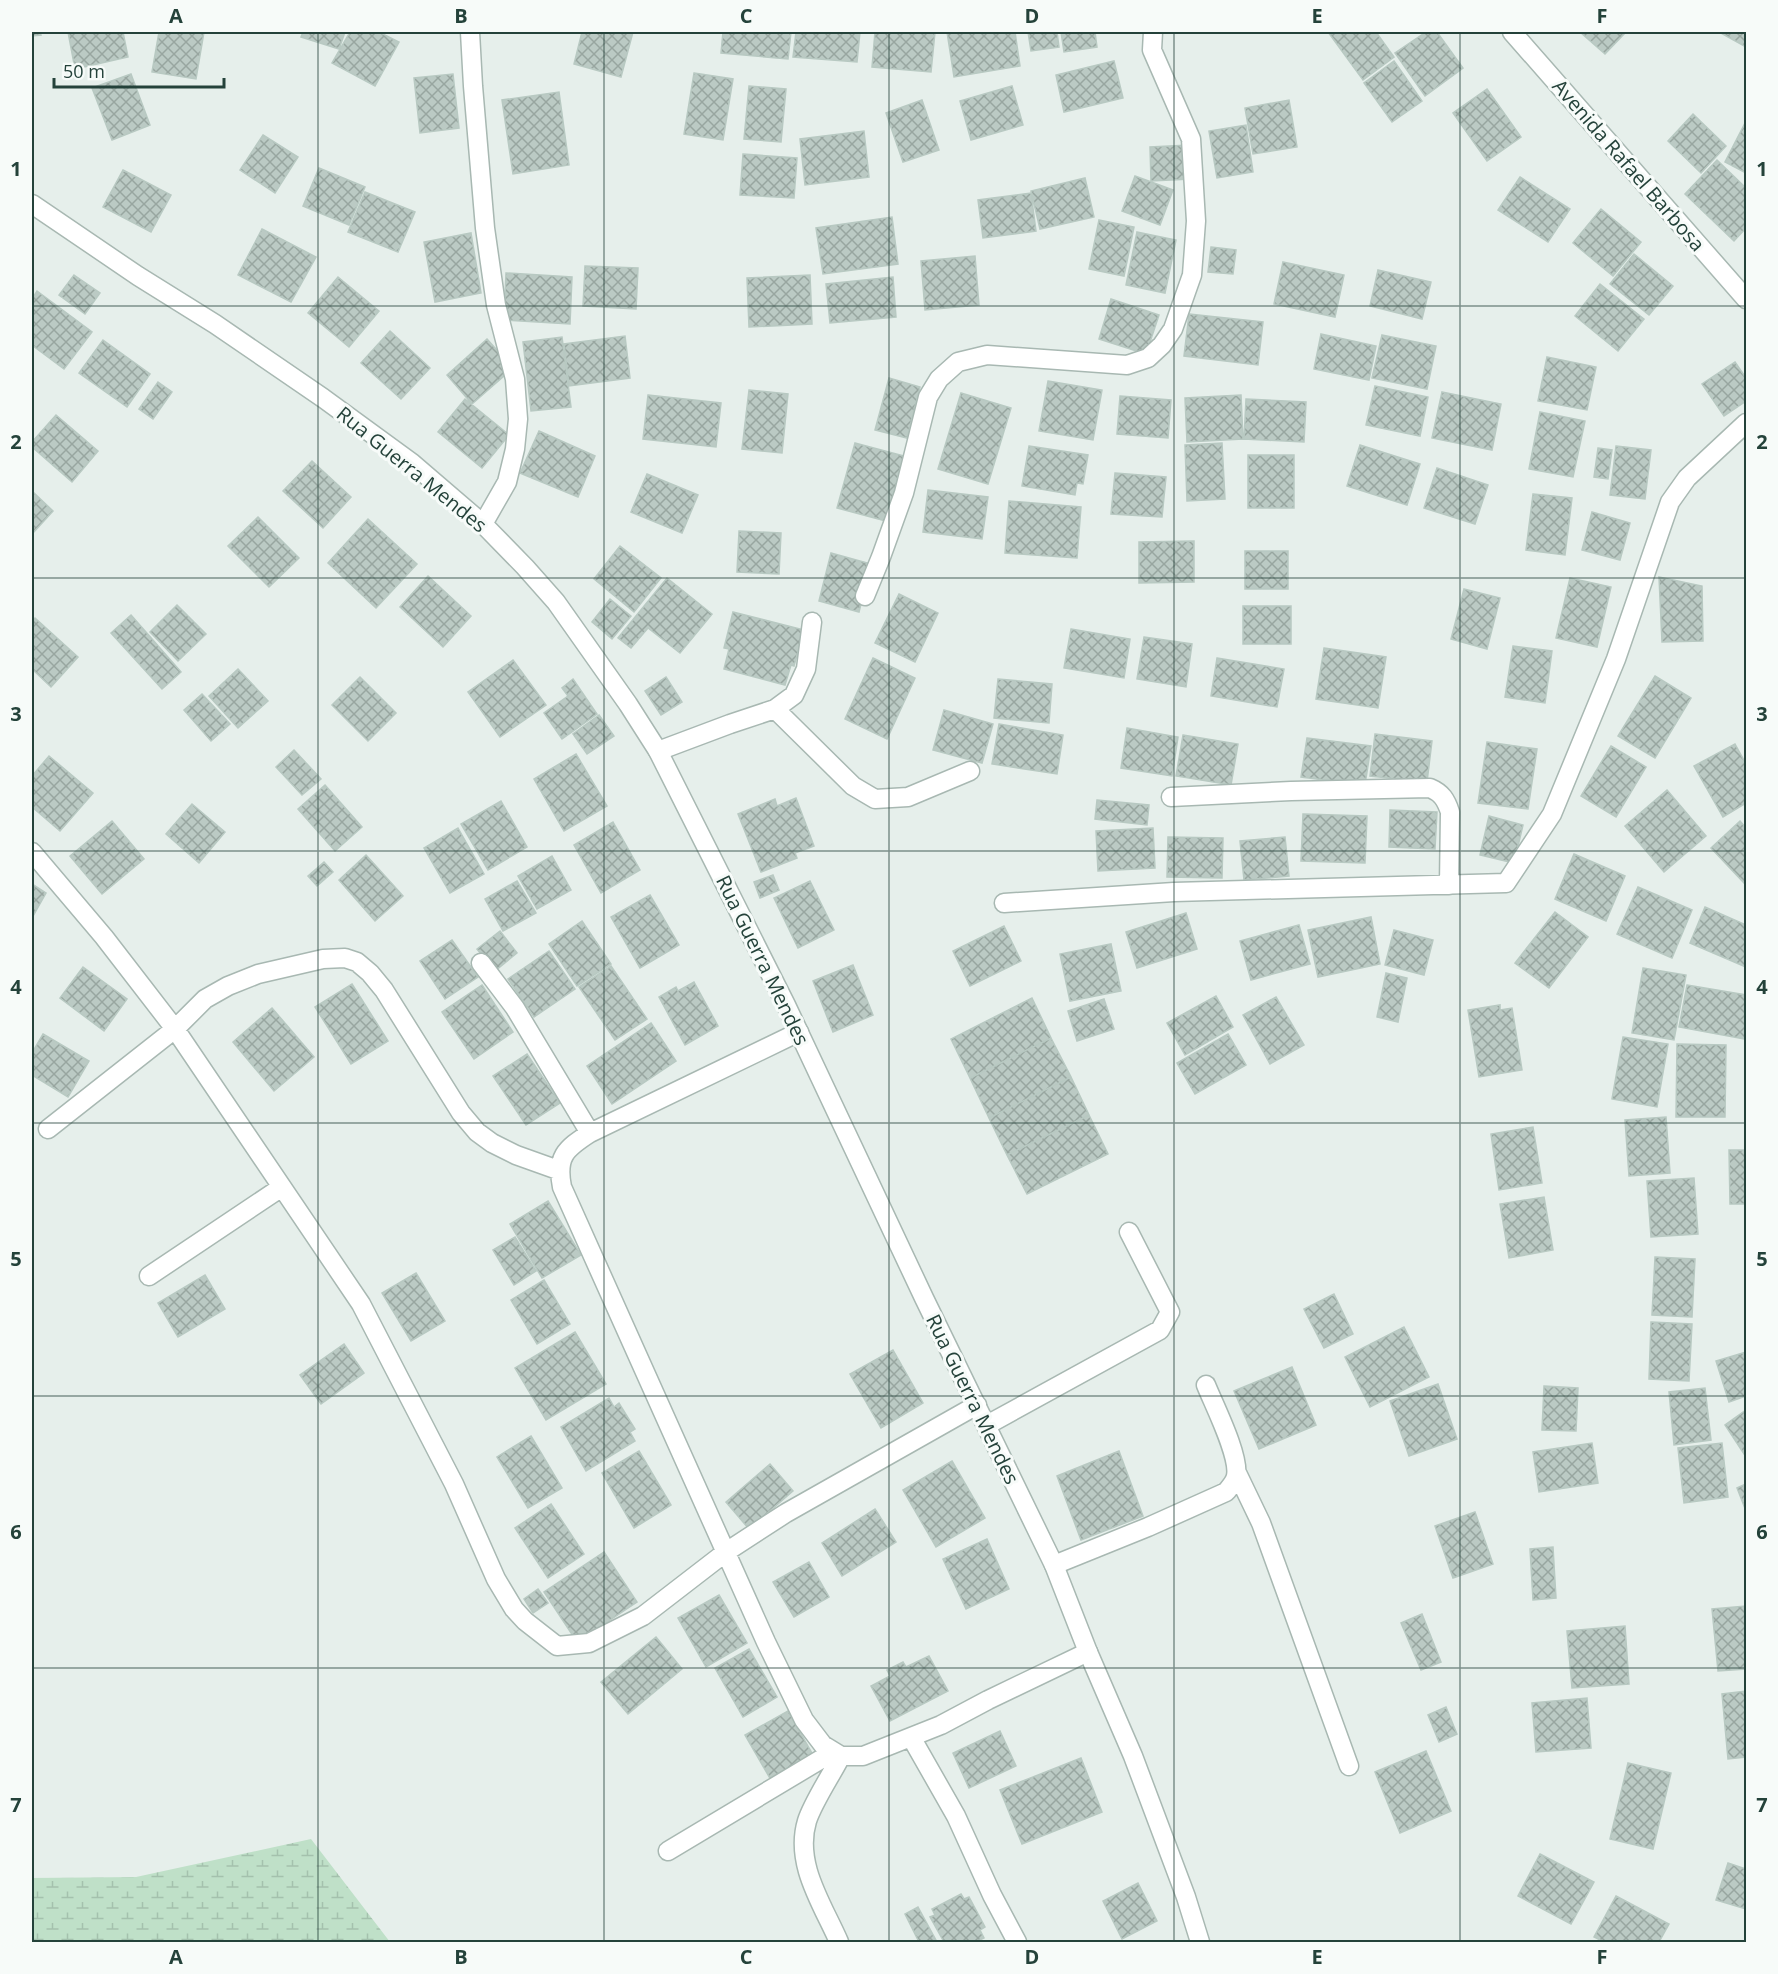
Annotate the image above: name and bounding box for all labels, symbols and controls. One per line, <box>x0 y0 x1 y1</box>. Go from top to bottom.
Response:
text: A <box>169 2 183 29</box>
text: B <box>454 2 468 29</box>
text: C <box>740 2 753 29</box>
text: D <box>1025 2 1039 29</box>
text: E <box>1311 2 1323 29</box>
text: F <box>1597 2 1607 29</box>
scale bar <box>54 51 224 89</box>
text: 50 m <box>63 59 105 83</box>
street label: Avenida Rafael Barbosa <box>1547 73 1711 257</box>
text: 1 <box>10 155 22 182</box>
text: 1 <box>1756 155 1768 182</box>
street label: Rua Guerra Mendes <box>331 400 493 538</box>
text: 2 <box>10 428 22 455</box>
text: 2 <box>1756 428 1768 455</box>
text: 3 <box>10 700 22 727</box>
text: 3 <box>1756 700 1768 727</box>
street label: Rua Guerra Mendes <box>710 870 816 1050</box>
text: 4 <box>10 973 22 1000</box>
text: 4 <box>1756 973 1768 1000</box>
text: 5 <box>10 1245 22 1272</box>
text: 5 <box>1756 1245 1768 1272</box>
street label: Rua Guerra Mendes <box>920 1309 1026 1489</box>
text: 6 <box>10 1518 22 1545</box>
text: 6 <box>1756 1518 1768 1545</box>
text: 7 <box>10 1791 22 1818</box>
text: 7 <box>1756 1791 1768 1818</box>
text: A <box>169 1943 183 1970</box>
text: B <box>454 1943 468 1970</box>
text: C <box>740 1943 753 1970</box>
text: D <box>1025 1943 1039 1970</box>
text: E <box>1311 1943 1323 1970</box>
text: F <box>1597 1943 1607 1970</box>

